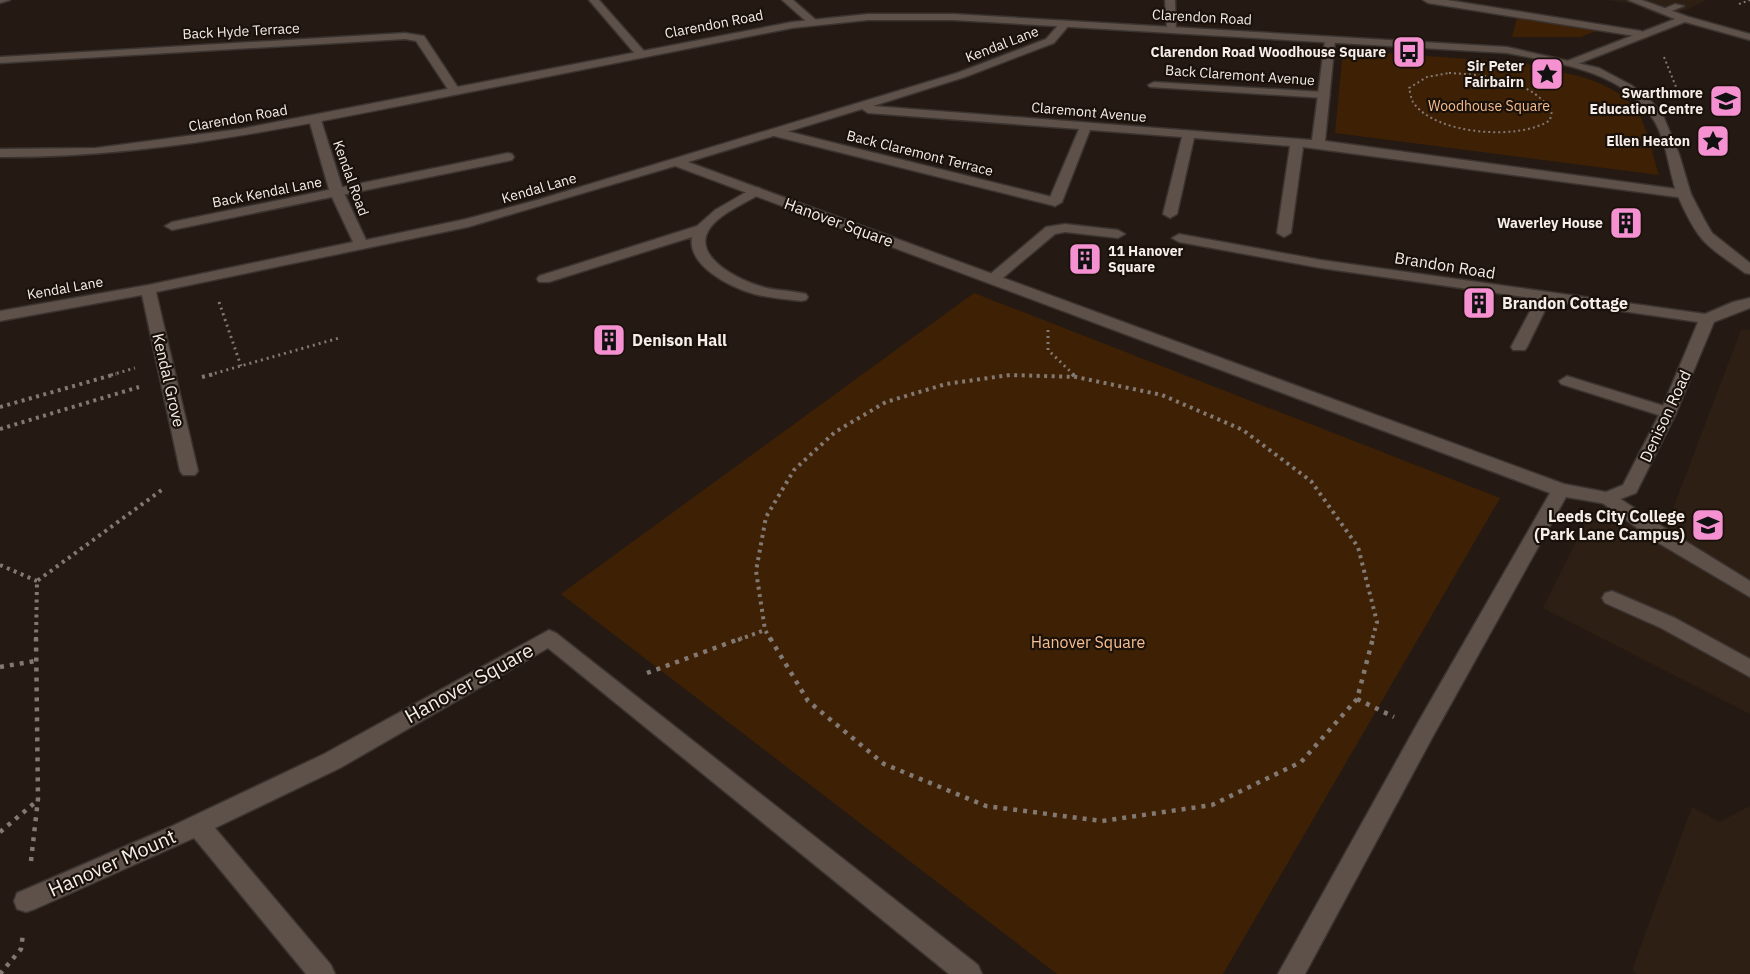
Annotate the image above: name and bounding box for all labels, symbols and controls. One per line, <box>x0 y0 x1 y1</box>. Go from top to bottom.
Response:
street label: Clarendon Road <box>1152 5 1252 29</box>
street label: Clarendon Road <box>663 6 765 42</box>
street label: Back Hyde Terrace <box>182 19 300 43</box>
street label: Kendal Lane <box>963 22 1041 66</box>
bus stop icon: Clarendon Road Woodhouse Square <box>1391 34 1427 70</box>
place label: Clarendon Road Woodhouse Square <box>1151 43 1386 61</box>
place icon: Sir Peter Fairbairn <box>1529 56 1565 92</box>
place label: Sir Peter Fairbairn <box>1464 57 1524 91</box>
street label: Back Claremont Avenue <box>1165 61 1316 89</box>
school or university icon: Swarthmore Education Centre <box>1708 83 1744 119</box>
place label: Swarthmore Education Centre <box>1590 84 1703 118</box>
park label: Woodhouse Square <box>1428 97 1550 115</box>
street label: Claremont Avenue <box>1031 98 1148 126</box>
street label: Clarendon Road <box>187 100 289 136</box>
place icon: Ellen Heaton <box>1695 123 1731 159</box>
street label: Back Claremont Terrace <box>845 126 995 180</box>
place label: Ellen Heaton <box>1606 132 1690 150</box>
street label: Kendal Road <box>329 138 373 218</box>
street label: Kendal Lane <box>500 169 579 207</box>
street label: Back Kendal Lane <box>211 172 324 211</box>
street label: Hanover Square <box>782 193 897 251</box>
building icon: Waverley House <box>1608 205 1644 241</box>
place label: Waverley House <box>1497 214 1603 232</box>
building icon: 11 Hanover Square <box>1067 241 1103 277</box>
place label: 11 Hanover Square <box>1108 242 1184 276</box>
street label: Brandon Road <box>1393 247 1497 283</box>
street label: Kendal Lane <box>26 272 105 304</box>
building icon: Brandon Cottage <box>1461 285 1497 321</box>
place label: Brandon Cottage <box>1502 293 1628 313</box>
building icon: Denison Hall <box>591 322 627 358</box>
place label: Denison Hall <box>632 330 727 350</box>
street label: Kendal Grove <box>148 331 190 429</box>
street label: Denison Road <box>1635 367 1695 465</box>
place label: Leeds City College (Park Lane Campus) <box>1534 506 1685 544</box>
school or university icon: Leeds City College (Park Lane Campus) <box>1690 507 1726 543</box>
park label: Hanover Square <box>1031 632 1146 652</box>
street label: Hanover Square <box>399 636 538 729</box>
street label: Hanover Mount <box>44 822 180 903</box>

